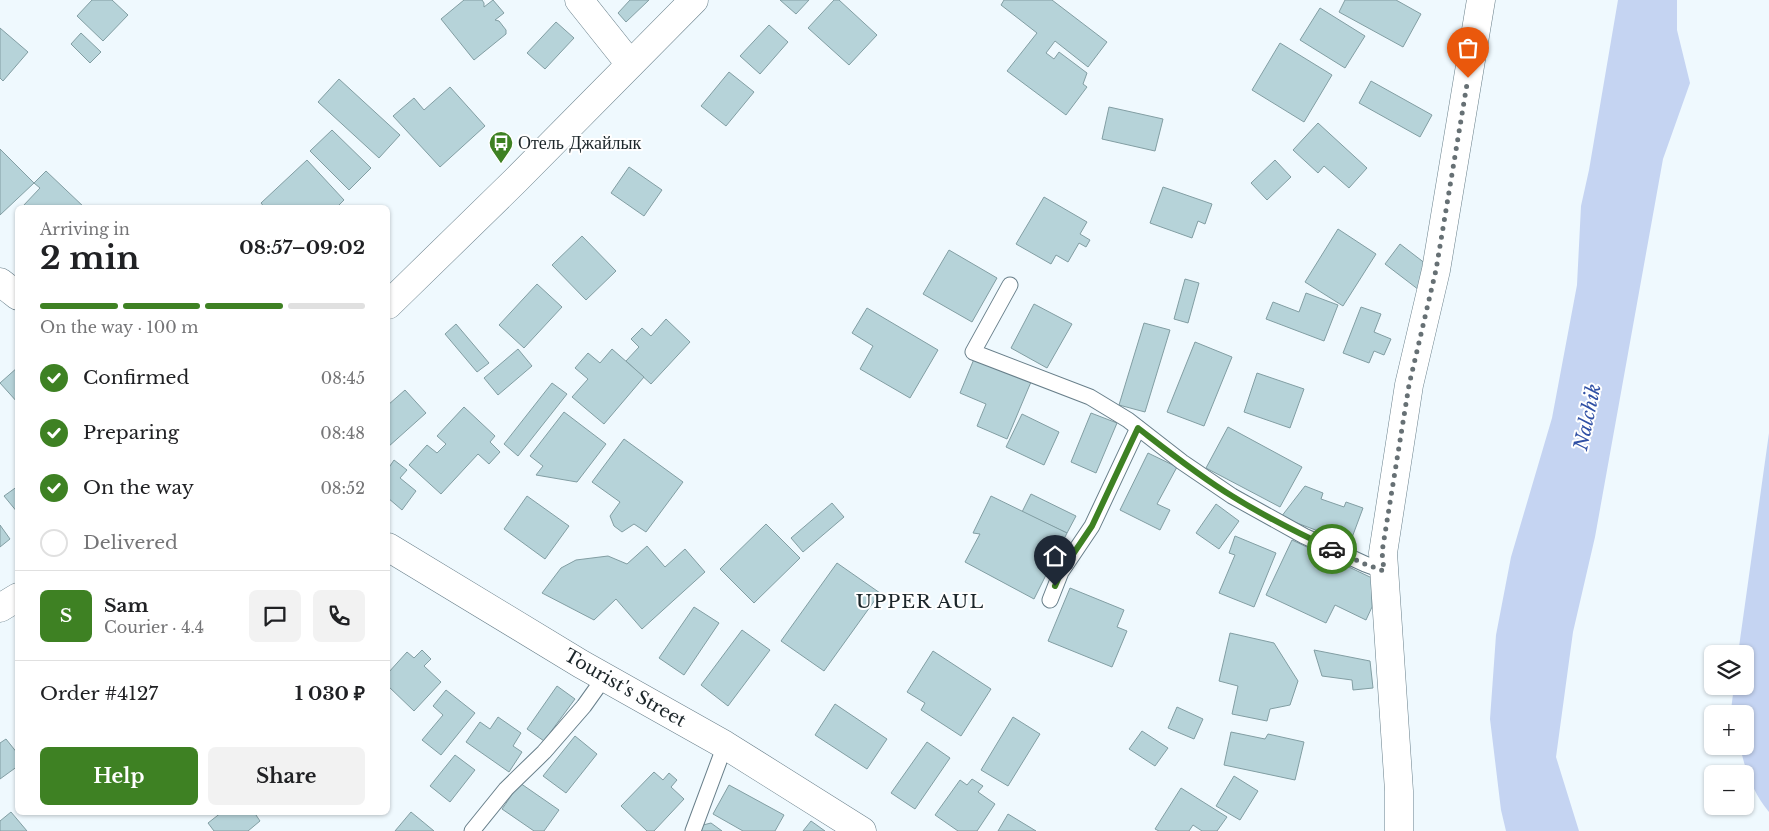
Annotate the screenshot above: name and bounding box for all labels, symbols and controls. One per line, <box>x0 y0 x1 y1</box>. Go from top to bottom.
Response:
pin <box>1447 27 1489 78</box>
icon: bag <box>1454 34 1482 62</box>
bus stop icon: Отель Джайлык <box>488 130 514 164</box>
place label: Отель Джайлык <box>518 132 642 154</box>
text: Arriving in <box>40 219 130 239</box>
text: 08:57–09:02 <box>239 236 365 259</box>
text: 2 min <box>40 238 140 278</box>
text: On the way · 100 m <box>40 317 198 337</box>
icon: check <box>40 364 68 392</box>
text: Confirmed <box>83 366 189 389</box>
text: 08:45 <box>321 368 365 388</box>
water label: Nalchik <box>1569 382 1606 454</box>
icon: check <box>40 419 68 447</box>
text: Preparing <box>83 421 179 444</box>
text: 08:48 <box>320 423 365 443</box>
icon: check <box>40 474 68 502</box>
text: On the way <box>83 476 194 499</box>
text: 08:52 <box>320 478 365 498</box>
courier <box>1307 524 1357 574</box>
text: Delivered <box>83 531 178 554</box>
pin <box>1034 535 1076 586</box>
icon: car <box>1318 535 1346 563</box>
icon: home <box>1041 542 1069 570</box>
button: chat <box>249 590 301 642</box>
button: phone <box>313 590 365 642</box>
district label: UPPER AUL <box>856 590 984 613</box>
text: Sam <box>104 594 149 617</box>
text: S <box>60 604 72 627</box>
text: Courier · 4.4 <box>104 617 204 637</box>
street label: Tourist's Street <box>560 644 690 732</box>
map controls <box>1704 645 1754 815</box>
button: layers <box>1704 645 1754 695</box>
text: Order #4127 <box>40 682 158 705</box>
text: 1 030 ₽ <box>295 682 365 705</box>
button: + <box>1704 705 1754 755</box>
button: Help <box>40 747 198 805</box>
button: Share <box>208 747 365 805</box>
button: − <box>1704 765 1754 815</box>

